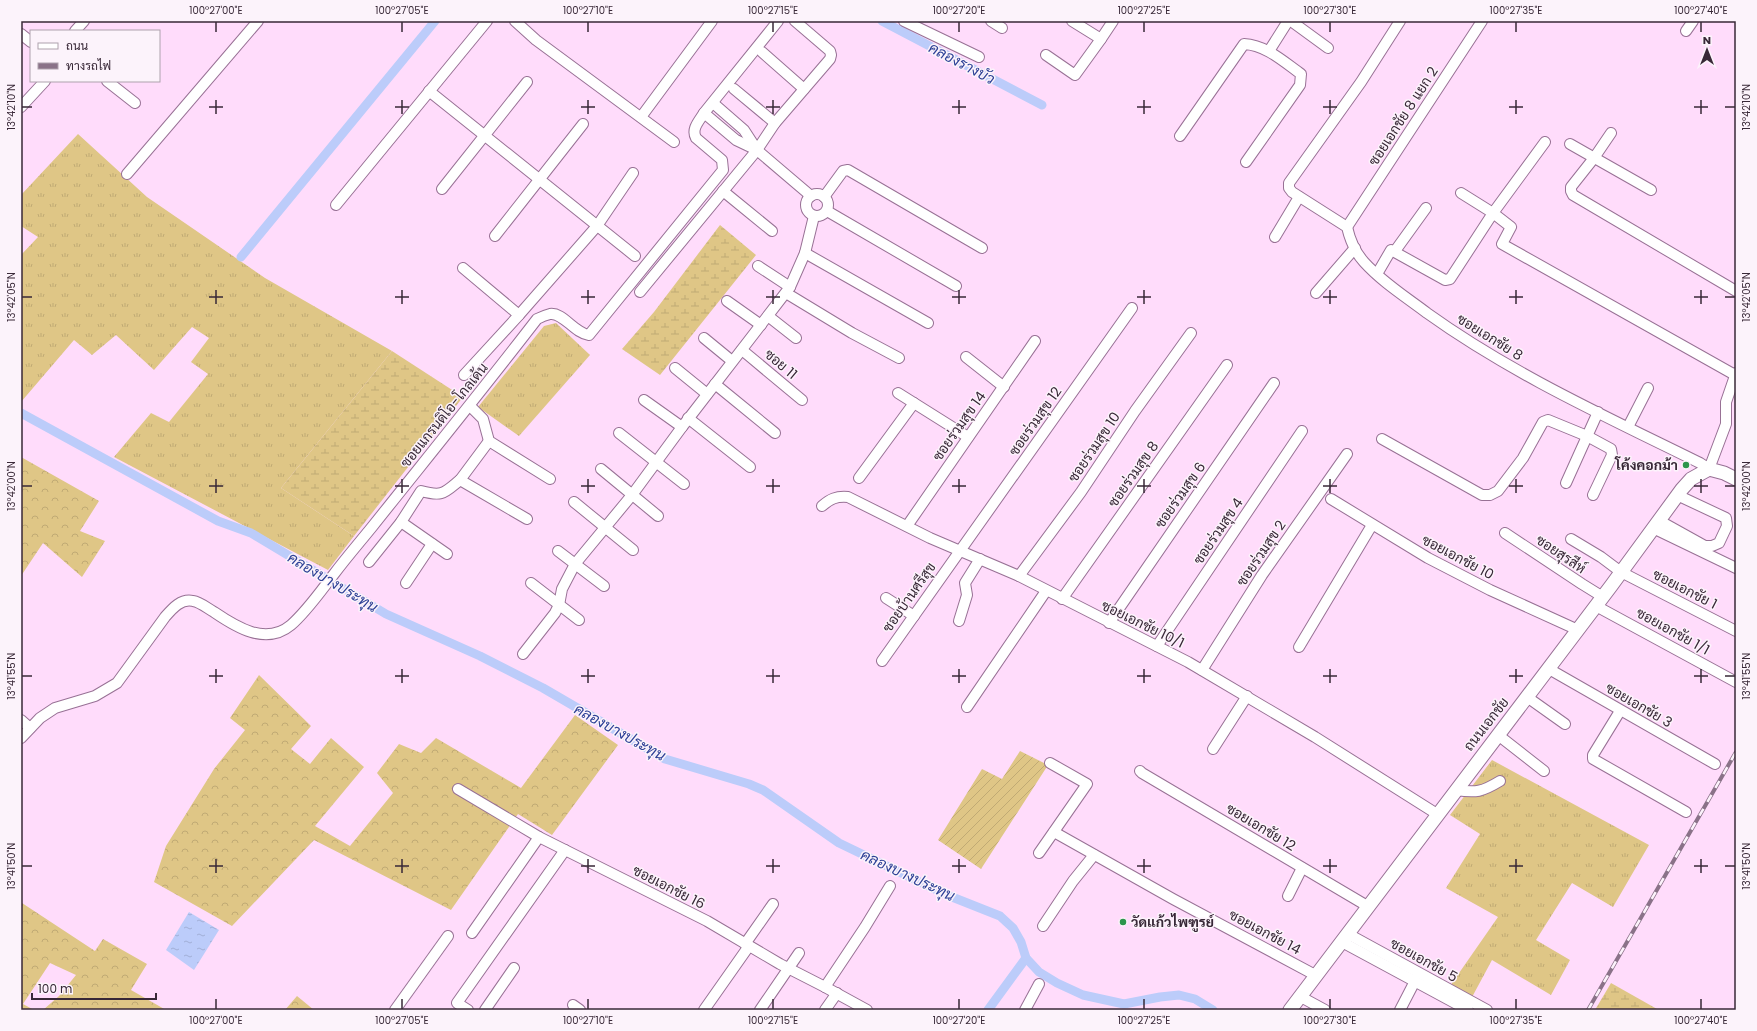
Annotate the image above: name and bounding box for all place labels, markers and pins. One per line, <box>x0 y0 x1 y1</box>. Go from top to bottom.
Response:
place label: โค้งคอกม้า <box>1614 455 1678 475</box>
marker: โค้งคอกม้า <box>1681 460 1691 470</box>
place label: วัดแก้วไพฑูรย์ <box>1131 912 1215 933</box>
marker: วัดแก้วไพฑูรย์ <box>1118 917 1128 927</box>

